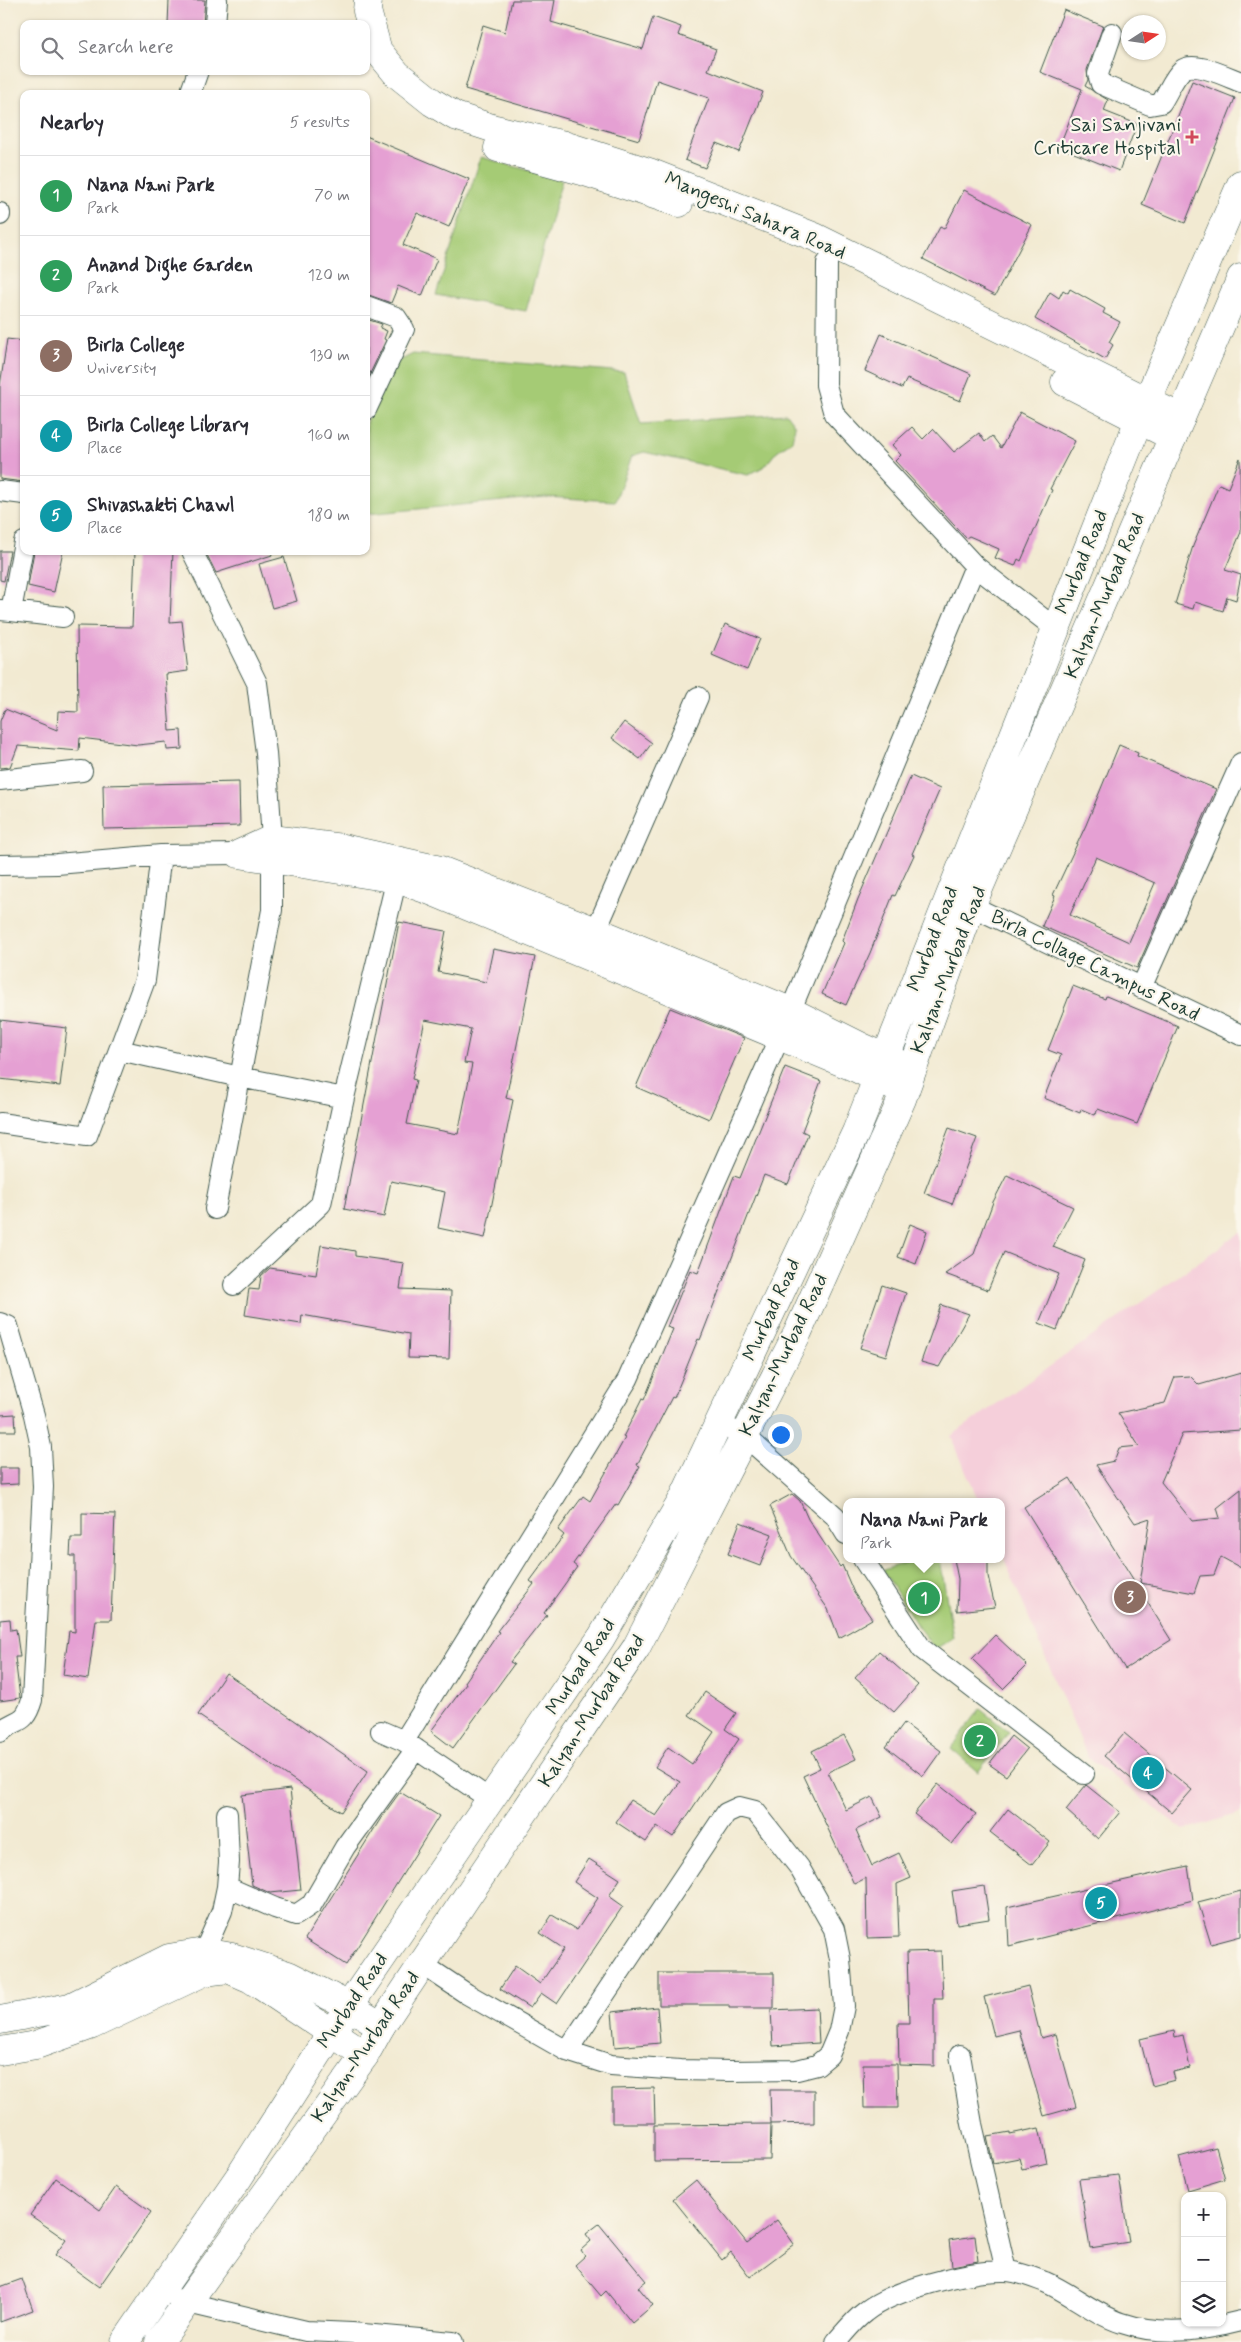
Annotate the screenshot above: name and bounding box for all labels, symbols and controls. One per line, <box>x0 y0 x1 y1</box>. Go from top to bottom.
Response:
north arrow <box>1121 15 1166 60</box>
search box <box>20 20 370 75</box>
icon: search <box>38 34 66 62</box>
text: Search here <box>78 35 174 60</box>
text: Nearby <box>40 109 104 137</box>
text: 5 results <box>290 112 350 133</box>
place label: Sai Sanjivani Criticare Hospital <box>1033 112 1181 162</box>
marker: Sai Sanjivani Criticare Hospital <box>1185 130 1199 144</box>
street label: Mangeshi Sahara Road <box>660 166 850 267</box>
text: Nana Nani Park <box>87 173 215 198</box>
text: 1 <box>52 185 60 206</box>
text: 70 m <box>314 185 350 206</box>
text: Park <box>87 198 119 219</box>
text: Anand Dighe Garden <box>87 253 253 278</box>
text: 2 <box>52 265 60 286</box>
text: 120 m <box>308 265 350 286</box>
text: Park <box>87 278 119 299</box>
text: Birla College <box>87 333 185 358</box>
text: 3 <box>52 345 60 366</box>
text: 130 m <box>309 345 350 366</box>
text: University <box>87 358 157 379</box>
text: Birla College Library <box>87 413 249 438</box>
text: 4 <box>51 425 61 446</box>
text: 160 m <box>307 425 350 446</box>
text: Place <box>87 438 122 459</box>
text: Shivashakti Chawl <box>87 493 235 518</box>
text: 5 <box>51 505 61 526</box>
text: 180 m <box>307 505 350 526</box>
street label: Murbad Road <box>1049 506 1115 618</box>
street label: Kalyan-Murbad Road <box>1058 509 1152 683</box>
text: Place <box>87 518 122 539</box>
street label: Kalyan-Murbad Road <box>905 882 993 1058</box>
street label: Murbad Road <box>901 883 965 995</box>
street label: Birla Collage Campus Road <box>986 904 1204 1028</box>
street label: Murbad Road <box>736 1254 808 1366</box>
street label: Kalyan-Murbad Road <box>733 1269 835 1441</box>
your location <box>768 1422 794 1448</box>
popup <box>843 1498 1005 1563</box>
text: Nana Nani Park <box>860 1508 988 1533</box>
text: Park <box>860 1533 892 1554</box>
pin: 3 <box>1114 1578 1146 1616</box>
pin: 1 <box>908 1579 940 1617</box>
street label: Murbad Road <box>540 1613 622 1721</box>
street label: Kalyan-Murbad Road <box>532 1629 652 1793</box>
pin: 2 <box>964 1722 996 1760</box>
pin: 4 <box>1132 1754 1164 1792</box>
pin: 5 <box>1085 1884 1117 1922</box>
street label: Murbad Road <box>311 1948 395 2054</box>
street label: Kalyan-Murbad Road <box>305 1966 427 2128</box>
map controls <box>1181 2192 1226 2327</box>
button: + <box>1181 2192 1226 2237</box>
button: − <box>1181 2237 1226 2282</box>
button: layers <box>1181 2282 1226 2327</box>

